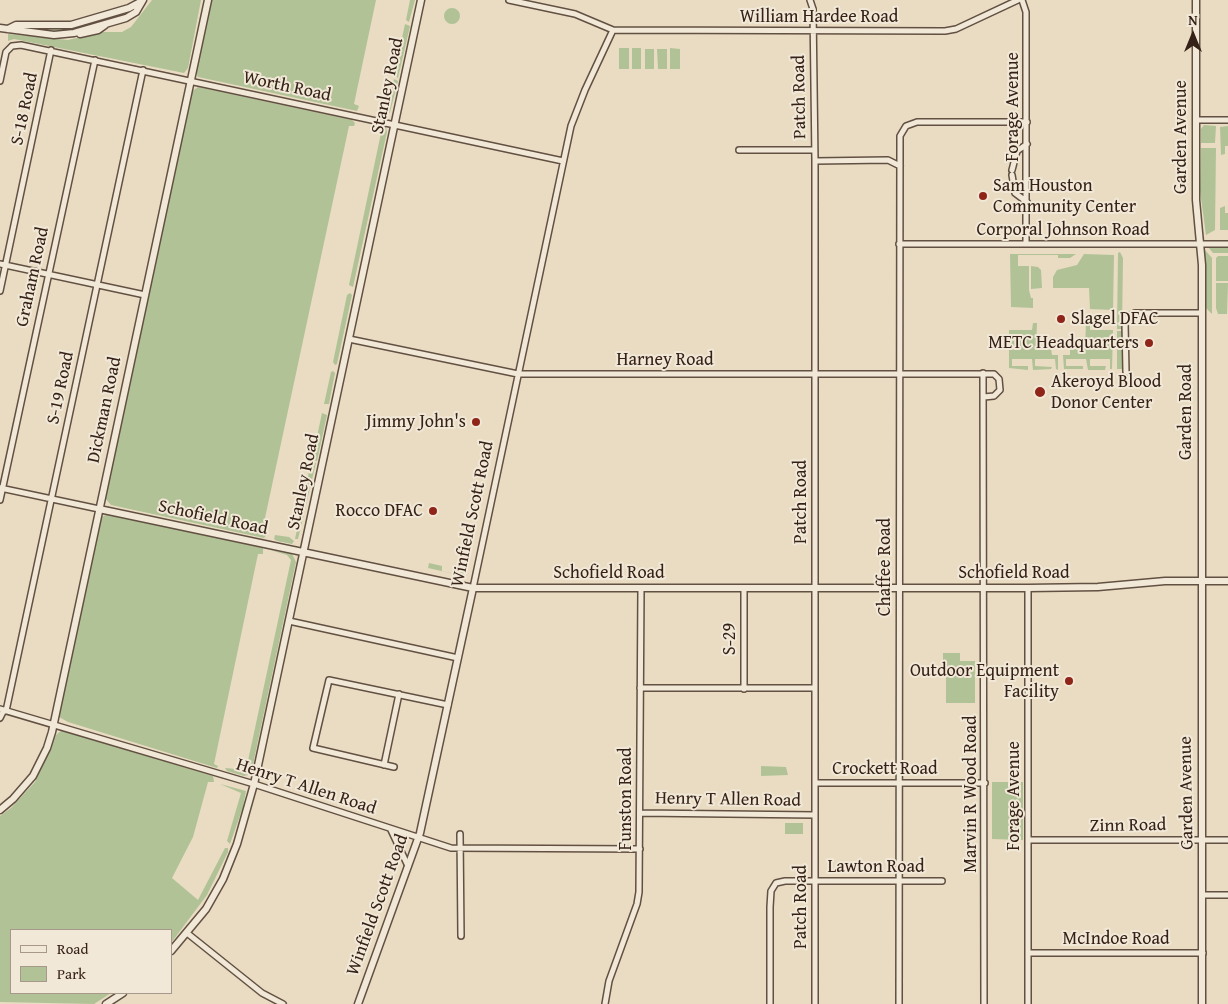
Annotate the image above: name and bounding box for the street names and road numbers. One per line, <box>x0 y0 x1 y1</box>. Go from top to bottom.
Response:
street label: William Hardee Road <box>740 6 898 28</box>
street label: Stanley Road <box>367 36 409 136</box>
street label: Forage Avenue <box>1002 52 1024 162</box>
street label: Patch Road <box>788 55 812 139</box>
street label: Worth Road <box>241 67 333 107</box>
street label: S-18 Road <box>7 71 43 147</box>
street label: Garden Avenue <box>1170 80 1192 194</box>
street label: Corporal Johnson Road <box>976 219 1150 241</box>
street label: Graham Road <box>12 225 54 329</box>
street label: Harney Road <box>616 349 714 371</box>
street label: S-19 Road <box>43 350 79 426</box>
street label: Dickman Road <box>83 355 127 465</box>
street label: Garden Road <box>1175 364 1197 460</box>
street label: Stanley Road <box>283 432 325 532</box>
street label: Winfield Scott Road <box>447 439 499 589</box>
street label: Patch Road <box>790 460 812 544</box>
street label: Schofield Road <box>156 496 270 540</box>
street label: Chaffee Road <box>874 518 896 616</box>
street label: Schofield Road <box>553 562 665 584</box>
street label: Schofield Road <box>958 562 1070 584</box>
street label: S-29 <box>719 623 741 655</box>
street label: Marvin R Wood Road <box>960 715 982 873</box>
street label: Garden Avenue <box>1175 736 1199 850</box>
street label: Forage Avenue <box>1003 741 1025 851</box>
street label: Funston Road <box>615 747 637 851</box>
street label: Henry T Allen Road <box>233 754 379 820</box>
street label: Crockett Road <box>832 758 938 780</box>
street label: Henry T Allen Road <box>655 788 801 812</box>
street label: Zinn Road <box>1090 815 1166 837</box>
street label: Winfield Scott Road <box>342 831 414 979</box>
street label: Lawton Road <box>827 856 925 878</box>
street label: Patch Road <box>790 865 812 949</box>
street label: McIndoe Road <box>1062 928 1170 950</box>

